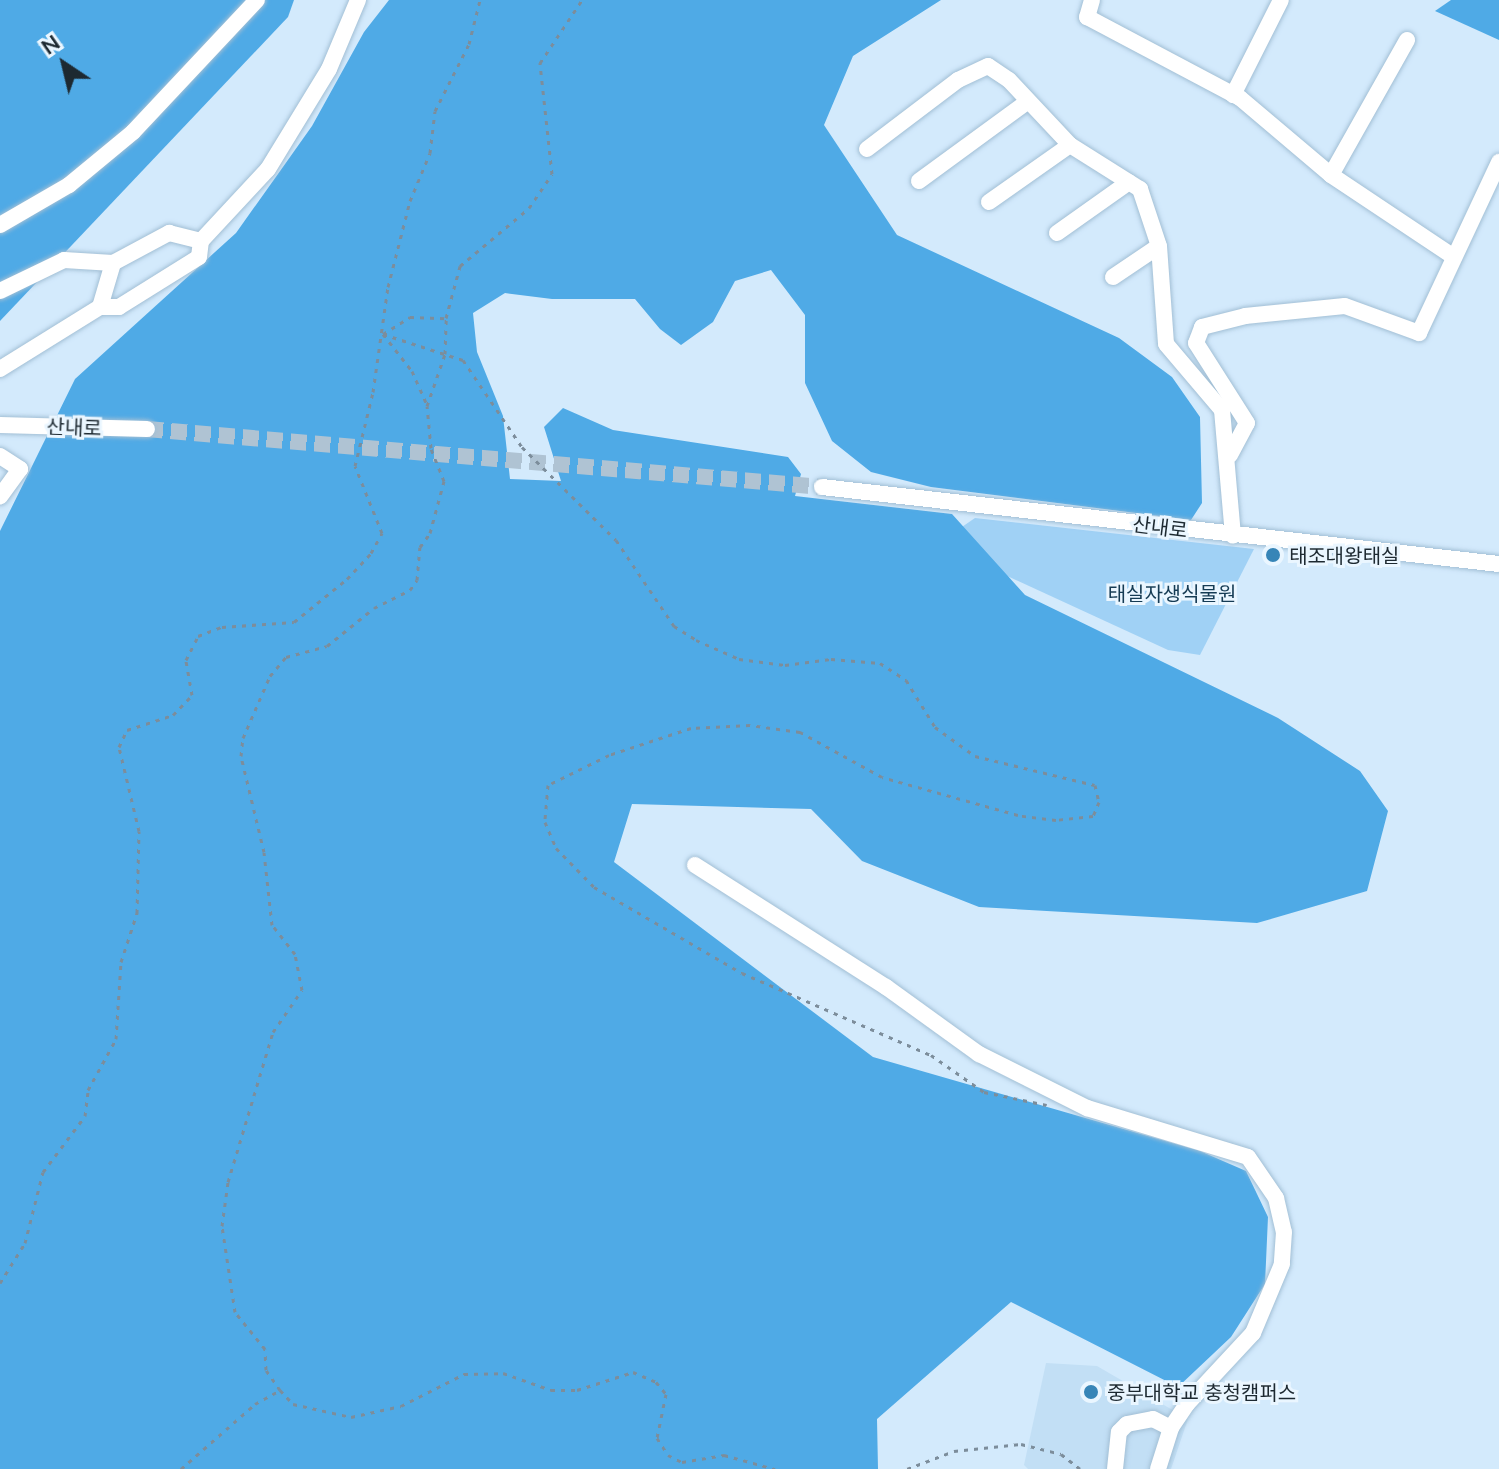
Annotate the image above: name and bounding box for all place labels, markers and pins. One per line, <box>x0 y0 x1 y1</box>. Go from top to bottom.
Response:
place label: 태조대왕태실 <box>1289 543 1399 567</box>
marker: 태조대왕태실 <box>1264 546 1282 564</box>
place label: 중부대학교 충청캠퍼스 <box>1107 1380 1296 1404</box>
marker: 중부대학교 충청캠퍼스 <box>1082 1383 1100 1401</box>

